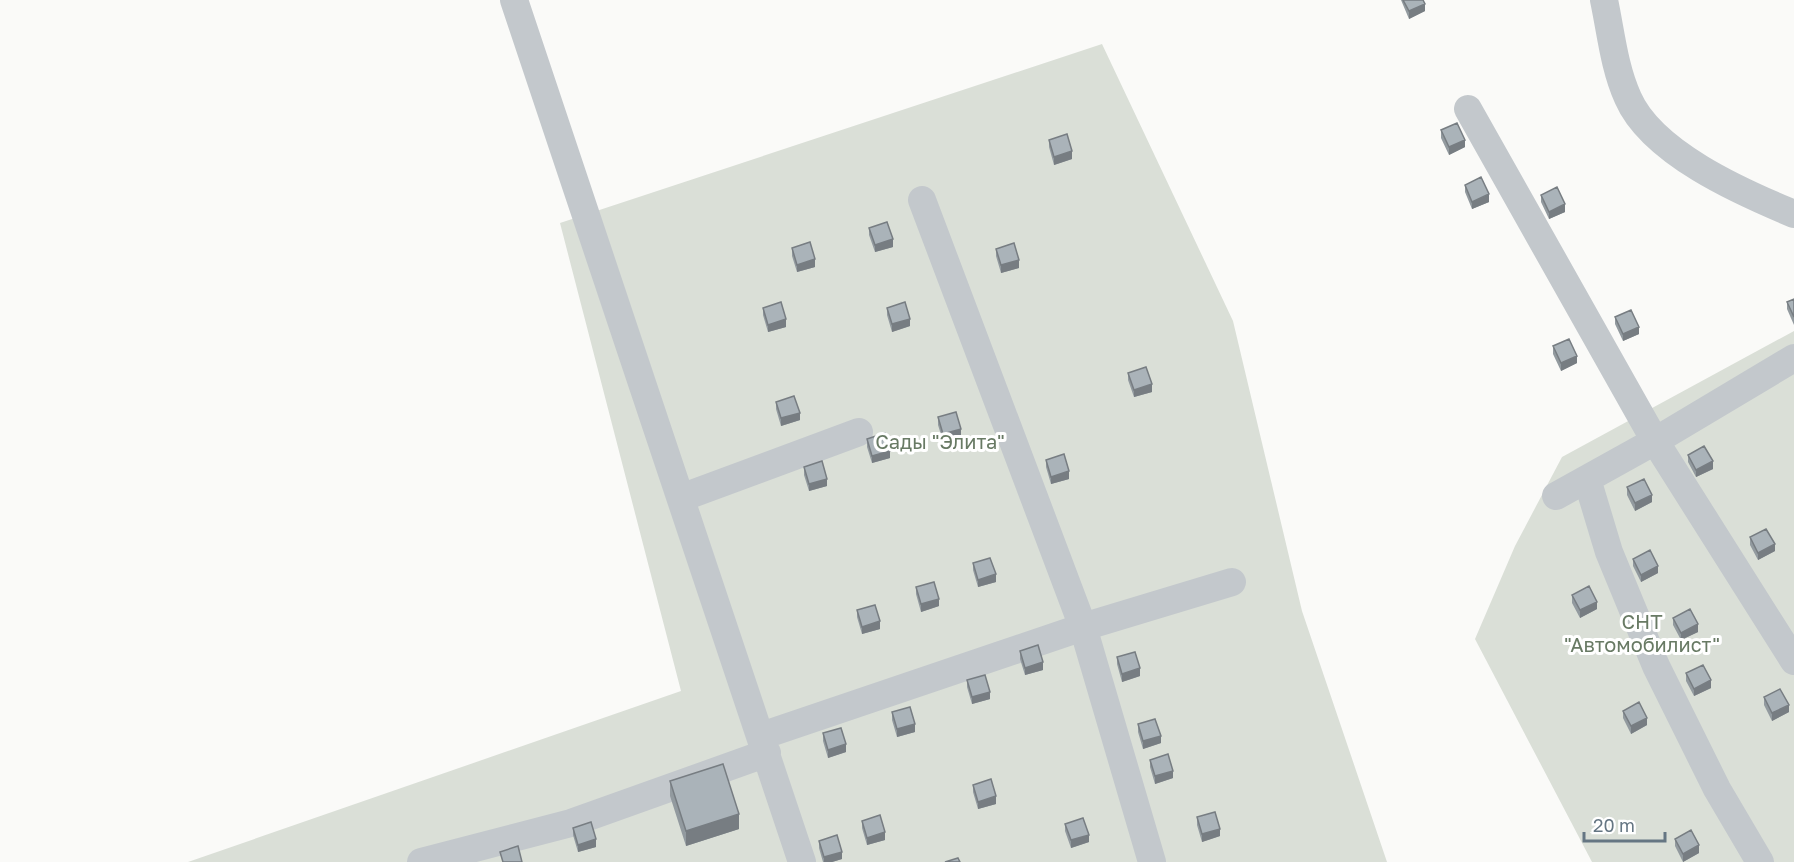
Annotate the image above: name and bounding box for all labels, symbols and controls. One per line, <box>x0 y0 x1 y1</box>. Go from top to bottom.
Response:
park label: Сады "Элита" <box>875 429 1005 453</box>
park label: СНТ "Автомобилист" <box>1564 609 1720 656</box>
scale bar <box>1584 805 1665 843</box>
text: 20 m <box>1593 814 1635 836</box>

